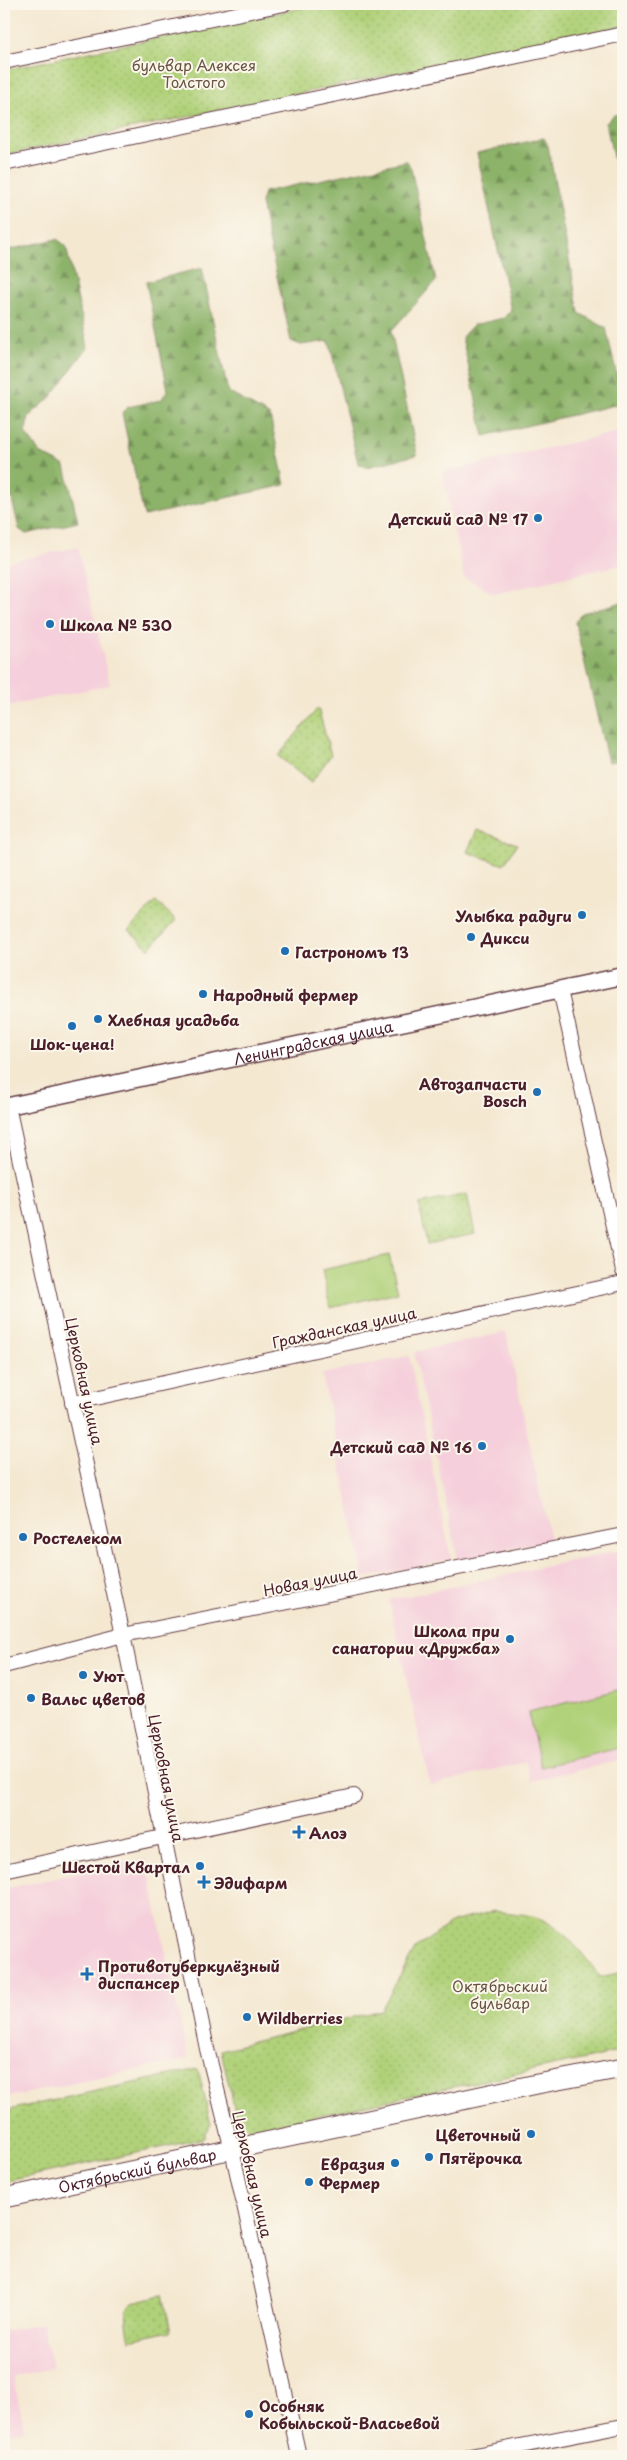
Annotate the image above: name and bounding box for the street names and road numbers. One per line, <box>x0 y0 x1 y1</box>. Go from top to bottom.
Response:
street label: Ленинградская улица <box>231 1013 396 1070</box>
street label: Гражданская улица <box>270 1300 419 1354</box>
street label: Церковная улица <box>60 1315 110 1447</box>
street label: Новая улица <box>261 1560 360 1601</box>
street label: Церковная улица <box>143 1712 191 1844</box>
street label: Церковная улица <box>227 2108 279 2240</box>
street label: Октябрьский бульвар <box>56 2141 218 2198</box>

